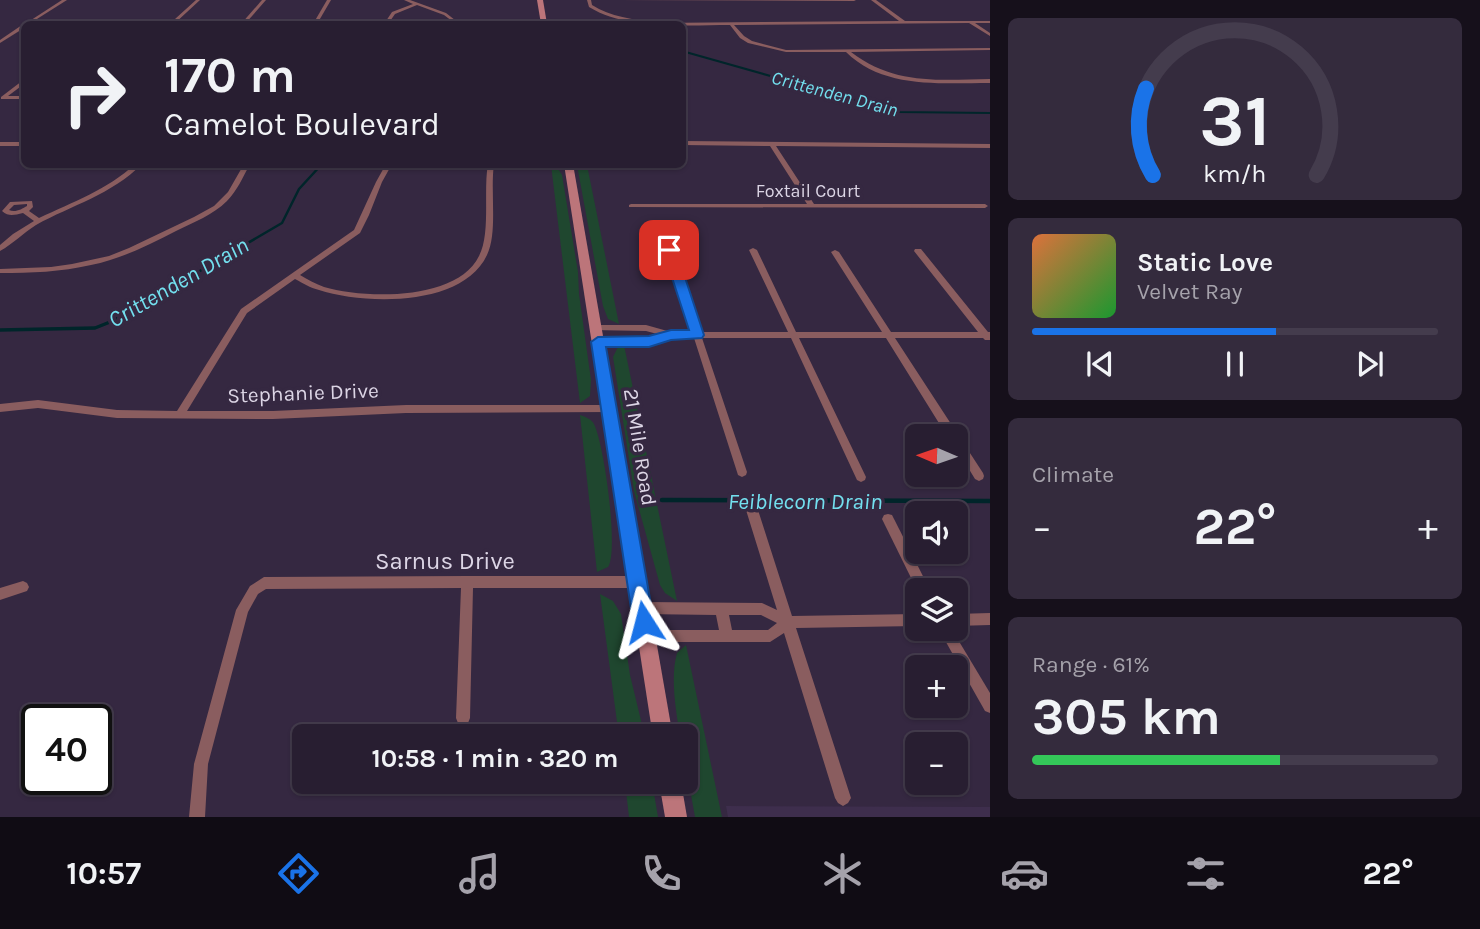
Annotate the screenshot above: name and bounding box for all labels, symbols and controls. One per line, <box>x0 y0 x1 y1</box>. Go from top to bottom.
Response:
text: 170 m <box>164 47 296 104</box>
icon: right <box>49 49 140 140</box>
water label: Crittenden Drain <box>769 66 900 121</box>
text: 31 <box>1199 78 1271 163</box>
text: Camelot Boulevard <box>164 106 440 143</box>
text: km/h <box>1203 159 1267 188</box>
street label: Foxtail Court <box>756 180 860 202</box>
pin <box>639 220 699 280</box>
water label: Crittenden Drain <box>103 231 253 334</box>
icon: arrive <box>650 231 688 269</box>
text: Static Love <box>1137 247 1273 278</box>
text: Velvet Ray <box>1137 278 1242 305</box>
icon: previous <box>1081 345 1119 383</box>
icon: pause <box>1216 345 1254 383</box>
icon: next <box>1351 345 1389 383</box>
street label: Stephanie Drive <box>227 378 379 408</box>
street label: 21 Mile Road <box>619 387 661 507</box>
north arrow <box>905 424 968 486</box>
map controls <box>905 424 968 795</box>
text: Climate <box>1032 461 1114 488</box>
water label: Feiblecorn Drain <box>728 488 882 515</box>
text: 22° <box>1193 496 1277 557</box>
button: sound <box>905 501 968 564</box>
text: − <box>1032 505 1052 550</box>
text: + <box>1418 505 1438 550</box>
street label: Sarnus Drive <box>375 547 515 575</box>
button: layers <box>905 578 968 641</box>
position arrow <box>607 585 681 659</box>
text: Range · 61% <box>1032 651 1150 678</box>
button: + <box>905 655 968 718</box>
text: 305 km <box>1032 686 1221 747</box>
speed limit sign: 40 <box>21 704 112 795</box>
button: − <box>905 732 968 795</box>
text: 10:58 · 1 min · 320 m <box>371 743 619 774</box>
icon: directions <box>274 849 323 898</box>
icon: music <box>455 849 504 898</box>
icon: phone <box>637 849 686 898</box>
icon: climate <box>818 849 867 898</box>
icon: car <box>1000 849 1049 898</box>
icon: filters <box>1181 849 1230 898</box>
text: 10:57 <box>66 855 141 892</box>
text: 22° <box>1363 855 1414 892</box>

